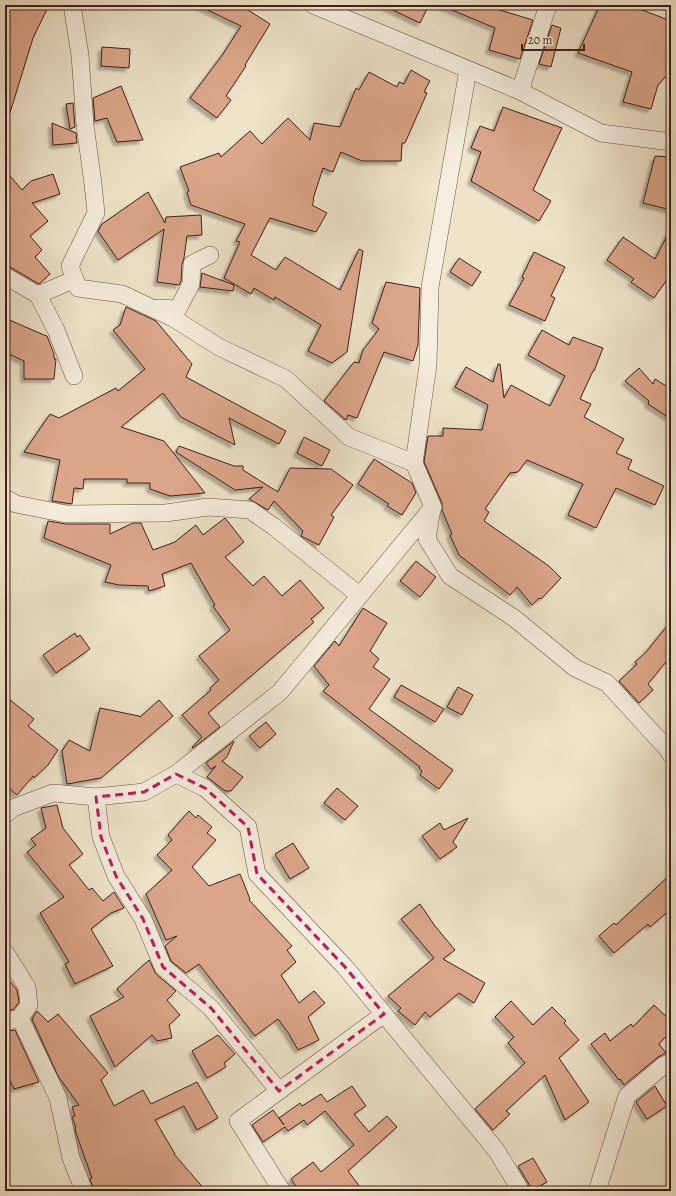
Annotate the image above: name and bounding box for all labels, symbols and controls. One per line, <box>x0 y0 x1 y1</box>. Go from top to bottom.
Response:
scale bar <box>522 26 584 52</box>
text: 20 m <box>528 32 552 48</box>

